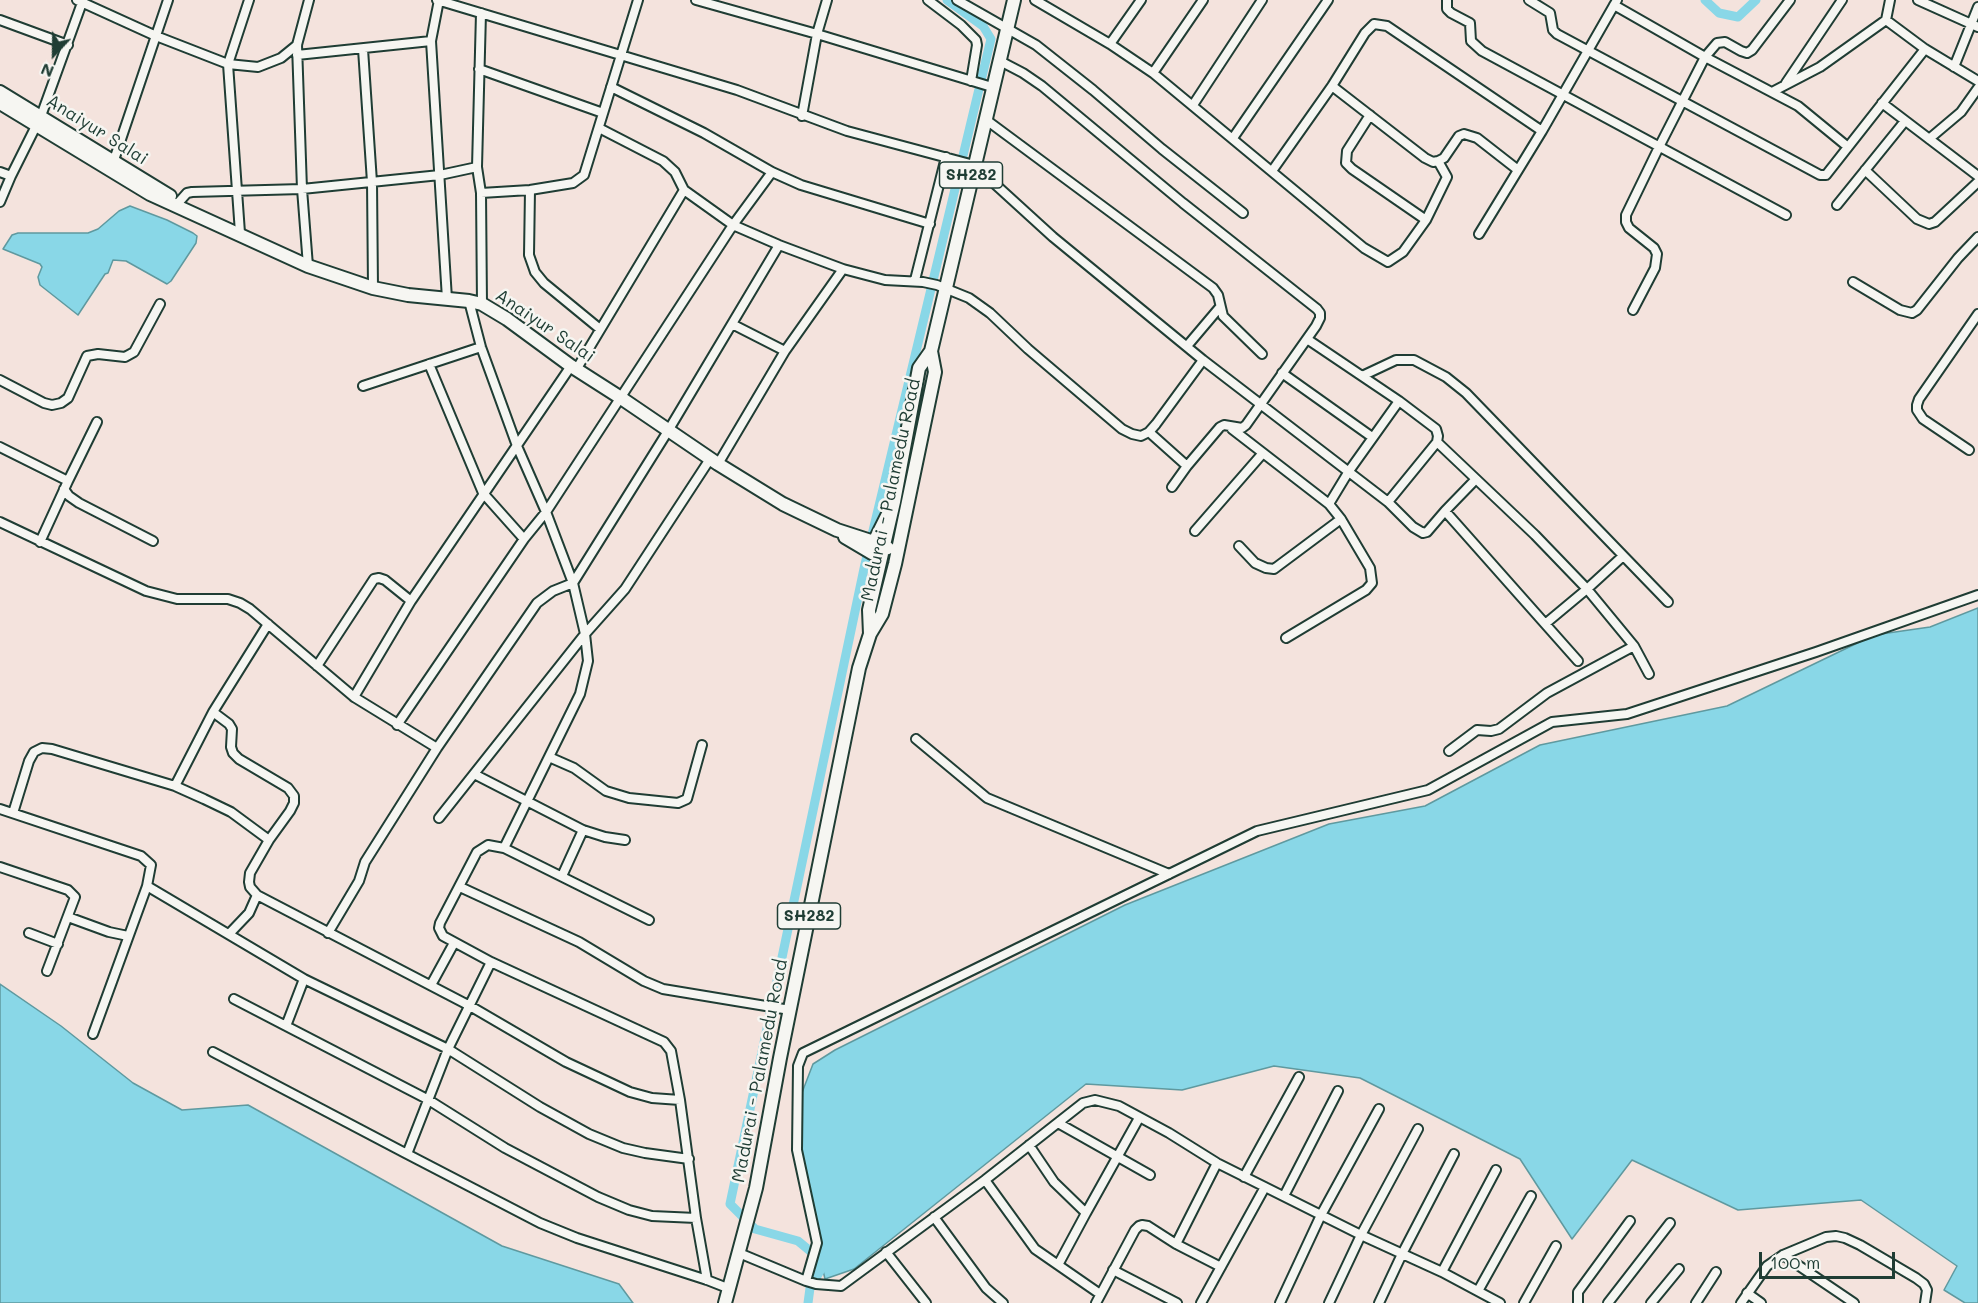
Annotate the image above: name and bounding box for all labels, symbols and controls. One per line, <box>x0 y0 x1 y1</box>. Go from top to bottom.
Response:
north arrow <box>24 24 84 84</box>
text: N <box>38 59 57 83</box>
street label: Anaiyur Salai <box>42 90 152 170</box>
road number: SH282 <box>940 162 1002 188</box>
street label: Anaiyur Salai <box>491 285 599 367</box>
street label: Madurai - Palamedu Road <box>857 377 925 603</box>
road number: SH282 <box>778 903 840 929</box>
street label: Madurai - Palamedu Road <box>728 958 792 1184</box>
scale bar <box>1762 1240 1898 1278</box>
text: 100 m <box>1770 1250 1820 1274</box>

